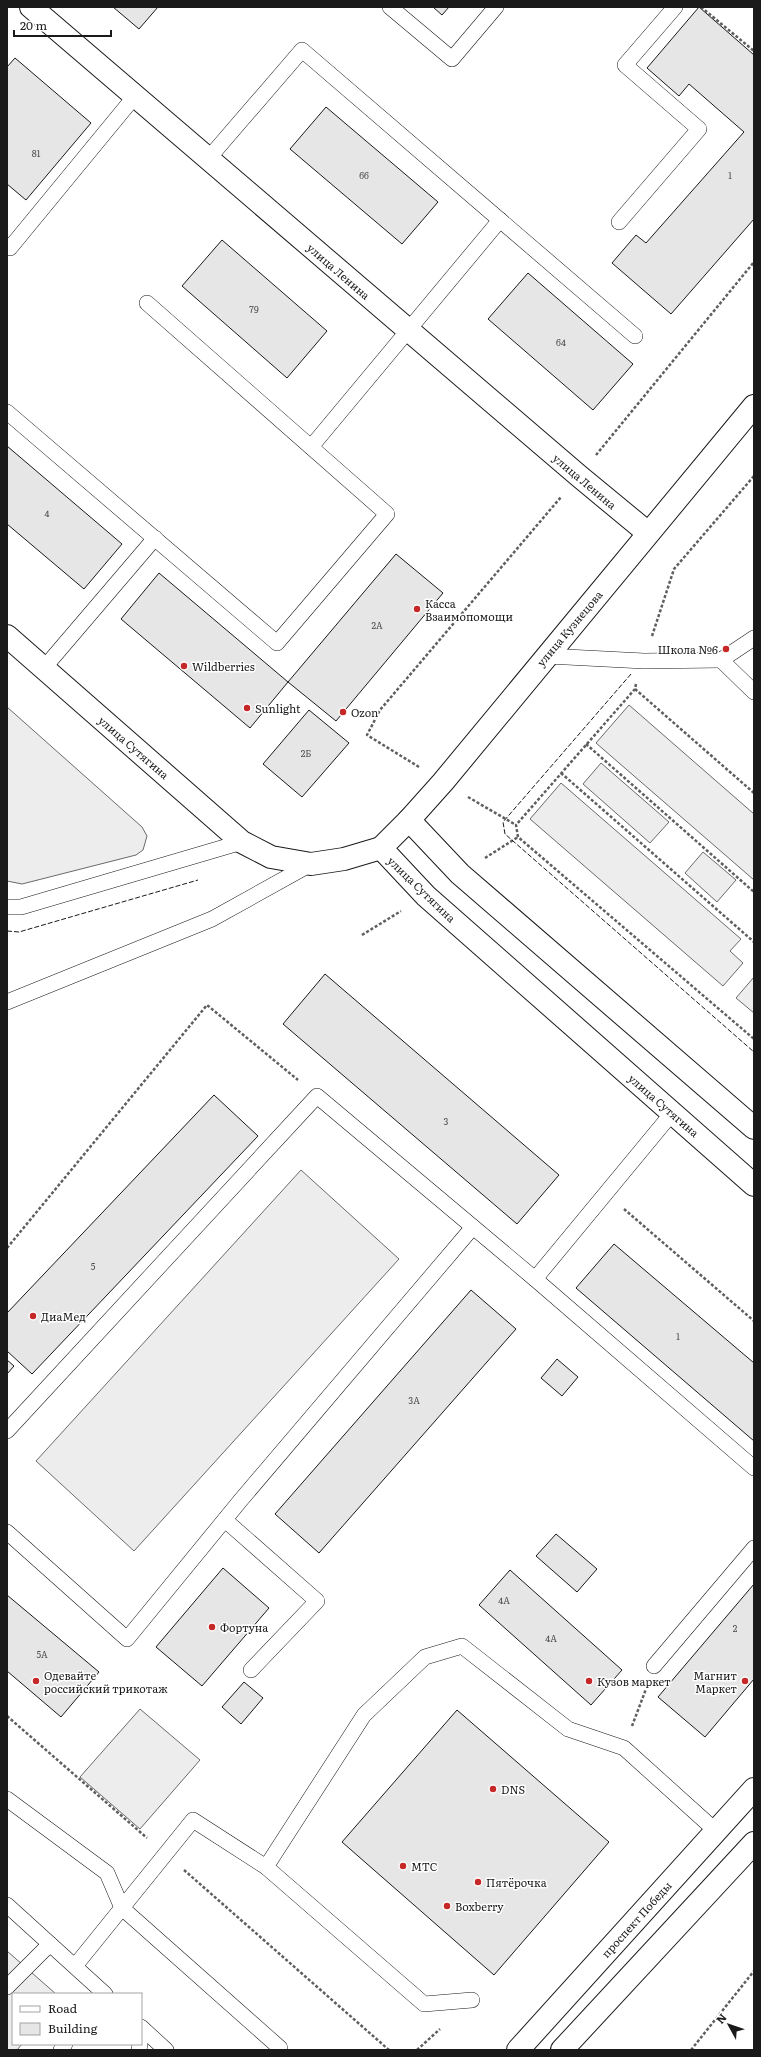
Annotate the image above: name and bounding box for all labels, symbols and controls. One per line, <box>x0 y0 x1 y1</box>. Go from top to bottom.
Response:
scale bar <box>14 12 111 38</box>
text: 20 m <box>20 16 47 34</box>
house number: 81 <box>32 146 41 160</box>
house number: 66 <box>359 168 369 182</box>
house number: 1 <box>728 168 732 182</box>
street label: улица Ленина <box>304 239 374 303</box>
house number: 79 <box>249 302 259 316</box>
house number: 64 <box>556 335 566 349</box>
street label: улица Ленина <box>550 450 620 512</box>
house number: 4 <box>45 506 50 520</box>
street label: улица Кузнецова <box>532 587 606 669</box>
place label: Касса Взаимопомощи <box>425 595 513 624</box>
marker: Касса Взаимопомощи <box>412 604 422 614</box>
house number: 2А <box>371 618 383 632</box>
place label: Школа №6 <box>658 641 718 657</box>
marker: Школа №6 <box>721 644 731 654</box>
place label: Wildberries <box>192 658 255 674</box>
marker: Wildberries <box>179 661 189 671</box>
place label: Sunlight <box>255 700 301 716</box>
marker: Sunlight <box>242 703 252 713</box>
place label: Ozon <box>351 704 378 720</box>
marker: Ozon <box>338 707 348 717</box>
street label: улица Сутягина <box>95 712 173 782</box>
house number: 2Б <box>301 746 311 760</box>
street label: улица Сутягина <box>385 852 460 926</box>
street label: улица Сутягина <box>625 1070 703 1140</box>
house number: 3 <box>444 1114 449 1128</box>
house number: 5 <box>91 1259 96 1273</box>
place label: ДиаМед <box>41 1308 86 1324</box>
marker: ДиаМед <box>28 1311 38 1321</box>
house number: 1 <box>676 1329 680 1343</box>
house number: 3А <box>408 1393 420 1407</box>
house number: 4А <box>498 1593 510 1607</box>
place label: Фортуна <box>220 1619 268 1635</box>
house number: 2 <box>733 1621 738 1635</box>
marker: Фортуна <box>207 1622 217 1632</box>
house number: 4А <box>545 1631 557 1645</box>
house number: 5А <box>36 1647 48 1661</box>
place label: Одевайте российский трикотаж <box>44 1667 168 1696</box>
place label: Магнит Маркет <box>693 1667 738 1696</box>
place label: Кузов маркет <box>597 1673 671 1689</box>
marker: Одевайте российский трикотаж <box>31 1676 41 1686</box>
marker: Кузов маркет <box>584 1676 594 1686</box>
marker: Магнит Маркет <box>740 1676 750 1686</box>
place label: DNS <box>501 1781 525 1797</box>
marker: DNS <box>488 1784 498 1794</box>
place label: МТС <box>411 1858 438 1874</box>
marker: МТС <box>398 1861 408 1871</box>
place label: Пятёрочка <box>486 1874 547 1890</box>
marker: Пятёрочка <box>473 1877 483 1887</box>
street label: проспект Победы <box>597 1877 675 1961</box>
place label: Boxberry <box>455 1898 504 1914</box>
marker: Boxberry <box>442 1901 452 1911</box>
legend <box>12 1993 142 2045</box>
text: Road <box>48 1999 78 2017</box>
north arrow <box>709 2005 749 2045</box>
text: N <box>711 2009 730 2027</box>
text: Building <box>48 2019 98 2037</box>

